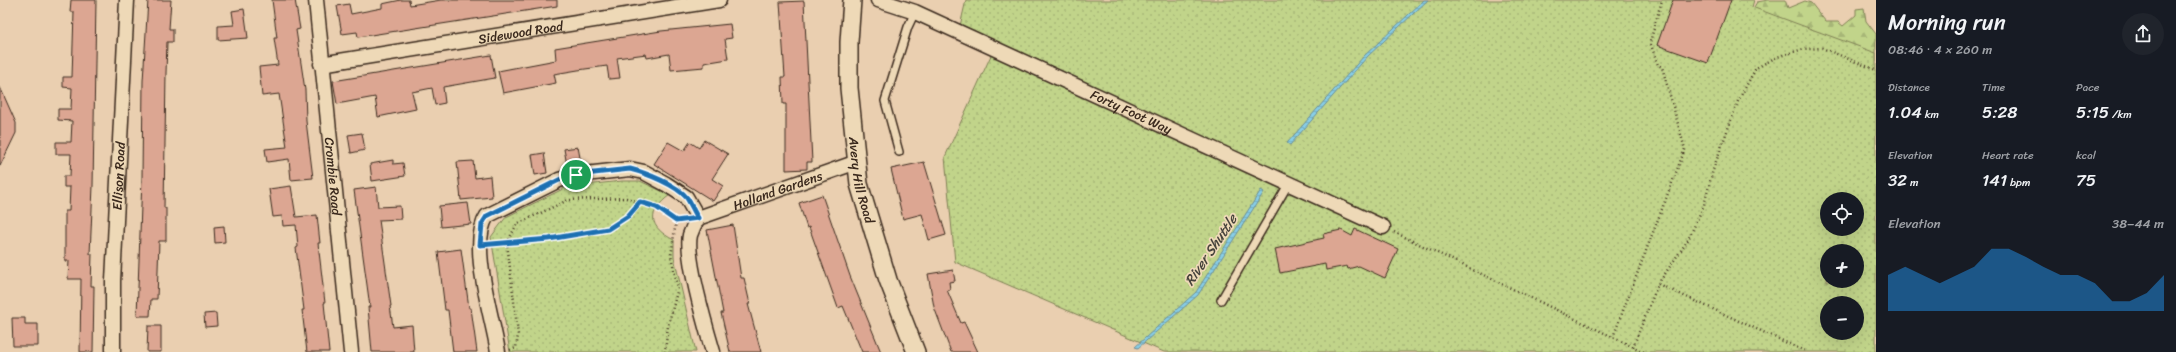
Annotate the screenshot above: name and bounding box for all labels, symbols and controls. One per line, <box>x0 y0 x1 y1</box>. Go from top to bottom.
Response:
text: Morning run <box>1888 3 2006 42</box>
button: share <box>2122 13 2164 55</box>
street label: Sidewood Road <box>476 14 566 50</box>
text: 08:46 · 4 × 260 m <box>1888 38 1992 61</box>
text: Distance <box>1888 78 1930 97</box>
text: Time <box>1982 78 2005 97</box>
text: Pace <box>2076 78 2099 97</box>
street label: Forty Foot Way <box>1087 83 1176 140</box>
text: 1.04 <box>1888 97 1922 127</box>
text: 5:28 <box>1982 97 2018 127</box>
text: 5:15 <box>2076 97 2109 127</box>
text: km <box>1922 105 1939 124</box>
text: /km <box>2109 105 2132 124</box>
street label: Avery Hill Road <box>843 134 882 227</box>
street label: Crombie Road <box>318 136 349 217</box>
street label: Ellison Road <box>105 140 131 211</box>
text: Elevation <box>1888 146 1933 165</box>
text: Heart rate <box>1982 146 2034 165</box>
text: kcal <box>2076 146 2096 165</box>
pin <box>559 158 593 192</box>
icon: arrive <box>565 164 587 186</box>
street label: Holland Gardens <box>730 164 826 216</box>
text: 32 <box>1888 165 1907 195</box>
text: 141 <box>1982 165 2007 195</box>
text: 75 <box>2076 165 2096 195</box>
text: m <box>1907 173 1918 192</box>
text: bpm <box>2007 173 2030 192</box>
map controls <box>1820 192 1864 340</box>
button: locate <box>1820 192 1864 236</box>
water label: River Shuttle <box>1178 208 1245 291</box>
text: Elevation <box>1888 212 1941 235</box>
text: 38–44 m <box>2112 212 2164 235</box>
button: + <box>1820 244 1864 288</box>
button: − <box>1820 296 1864 340</box>

